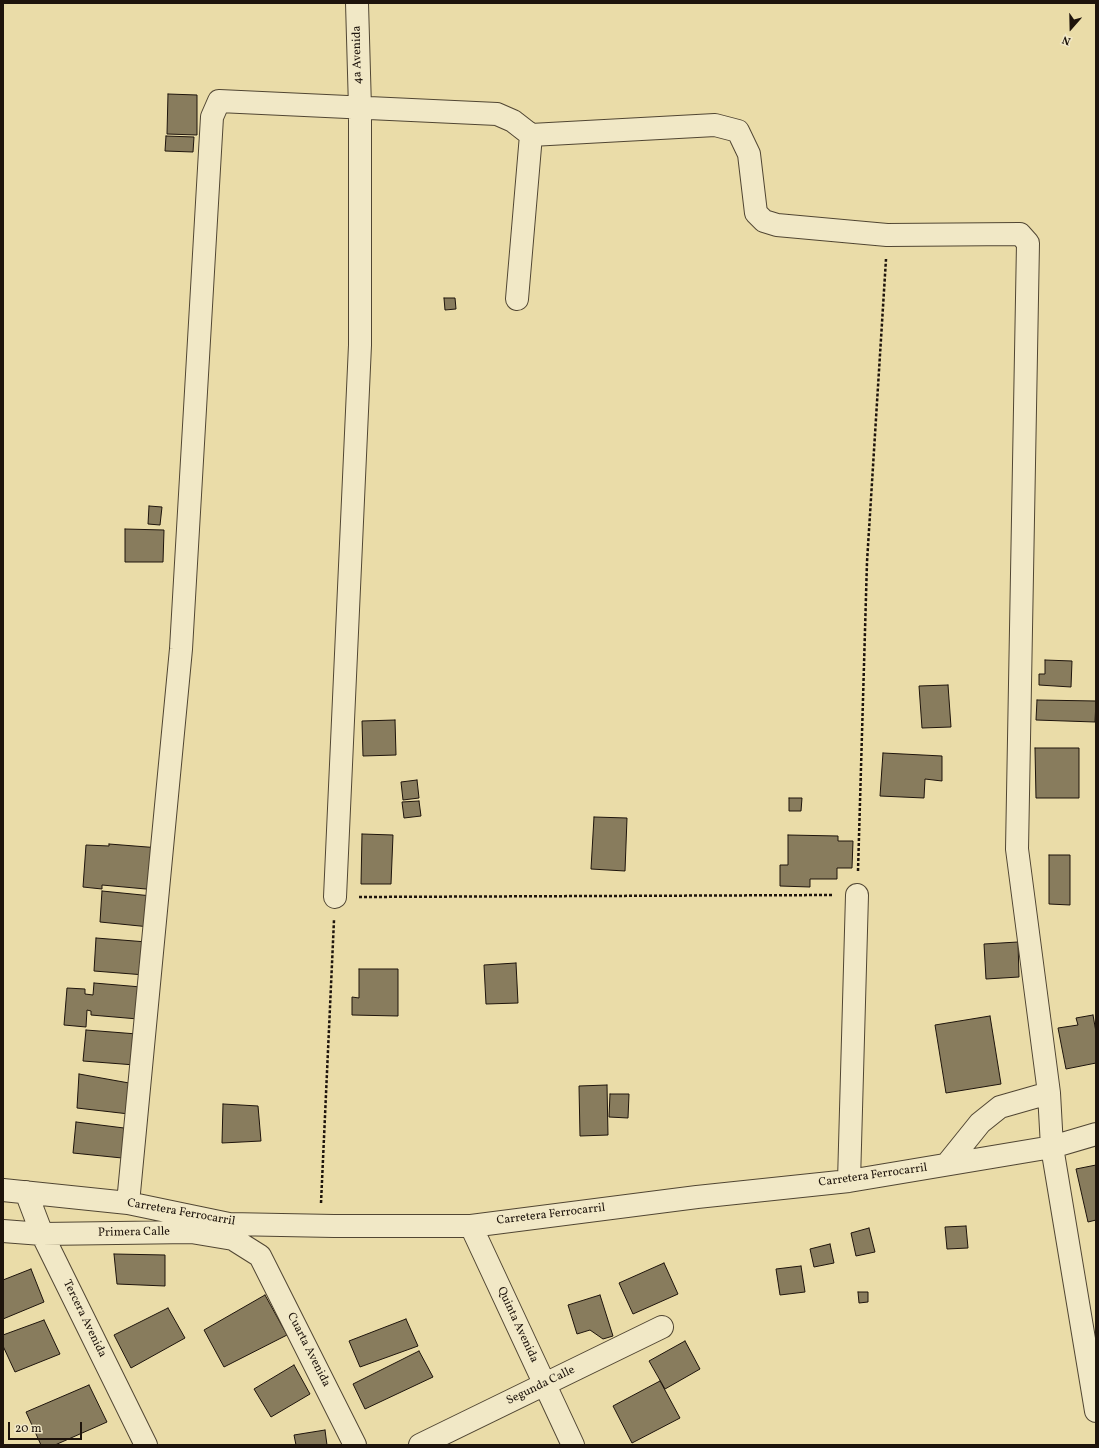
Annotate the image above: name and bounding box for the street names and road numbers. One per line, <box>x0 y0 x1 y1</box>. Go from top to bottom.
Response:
street label: 4a Avenida <box>350 26 366 84</box>
street label: Carretera Ferrocarril <box>818 1161 928 1191</box>
street label: Carretera Ferrocarril <box>126 1196 236 1230</box>
street label: Carretera Ferrocarril <box>496 1201 606 1229</box>
street label: Primera Calle <box>98 1225 170 1241</box>
street label: Tercera Avenida <box>59 1278 109 1360</box>
street label: Quinta Avenida <box>493 1285 541 1365</box>
street label: Cuarta Avenida <box>283 1310 333 1390</box>
street label: Segunda Calle <box>505 1363 577 1409</box>

